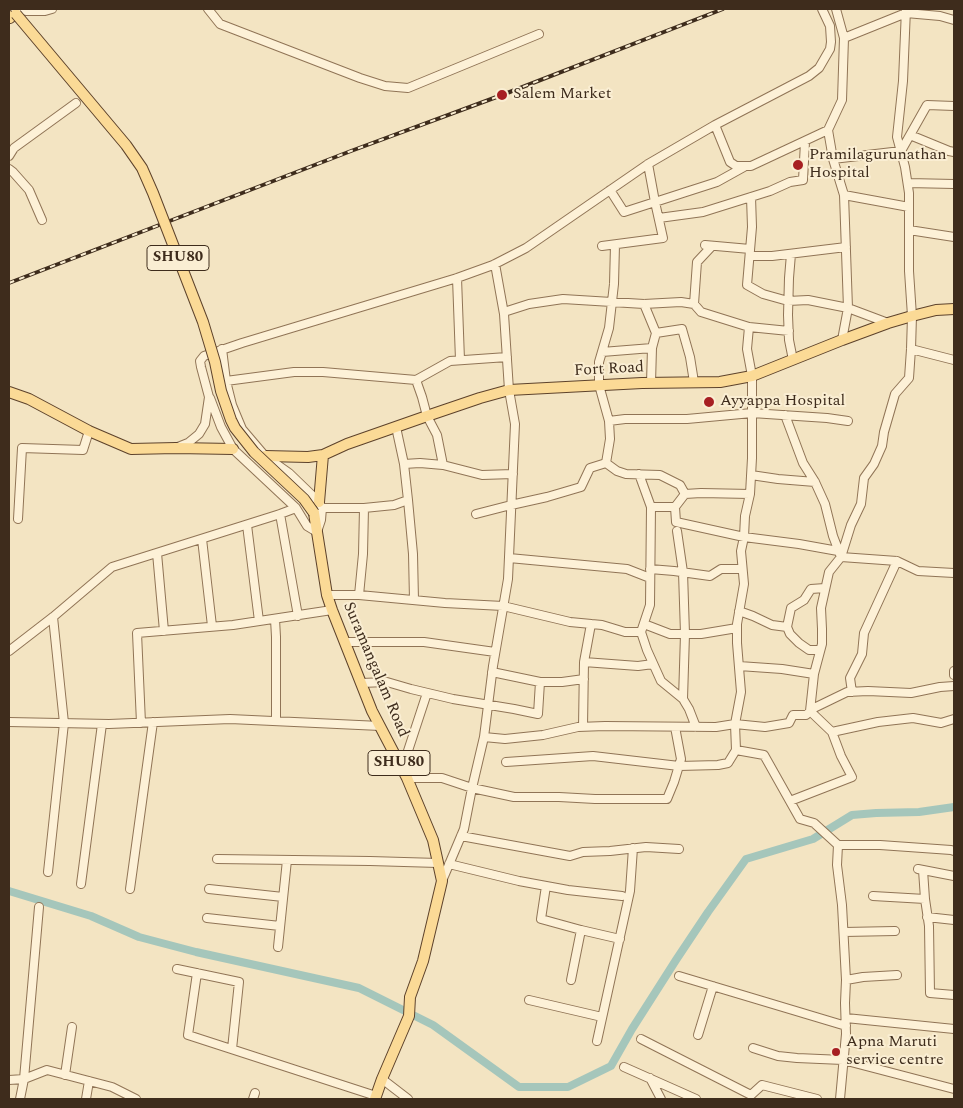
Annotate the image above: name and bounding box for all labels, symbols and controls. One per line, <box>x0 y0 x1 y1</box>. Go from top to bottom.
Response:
place label: Salem Market <box>513 85 611 105</box>
marker: Salem Market <box>495 88 509 102</box>
place label: Pramilagurunathan Hospital <box>809 146 947 184</box>
marker: Pramilagurunathan Hospital <box>791 158 805 172</box>
road number: SHU80 <box>147 246 209 270</box>
street label: Fort Road <box>574 359 644 381</box>
place label: Ayyappa Hospital <box>720 392 845 412</box>
marker: Ayyappa Hospital <box>702 395 716 409</box>
street label: Suramangalam Road <box>338 599 412 741</box>
road number: SHU80 <box>368 750 430 776</box>
place label: Apna Maruti service centre <box>846 1033 944 1071</box>
marker: Apna Maruti service centre <box>830 1046 842 1058</box>

